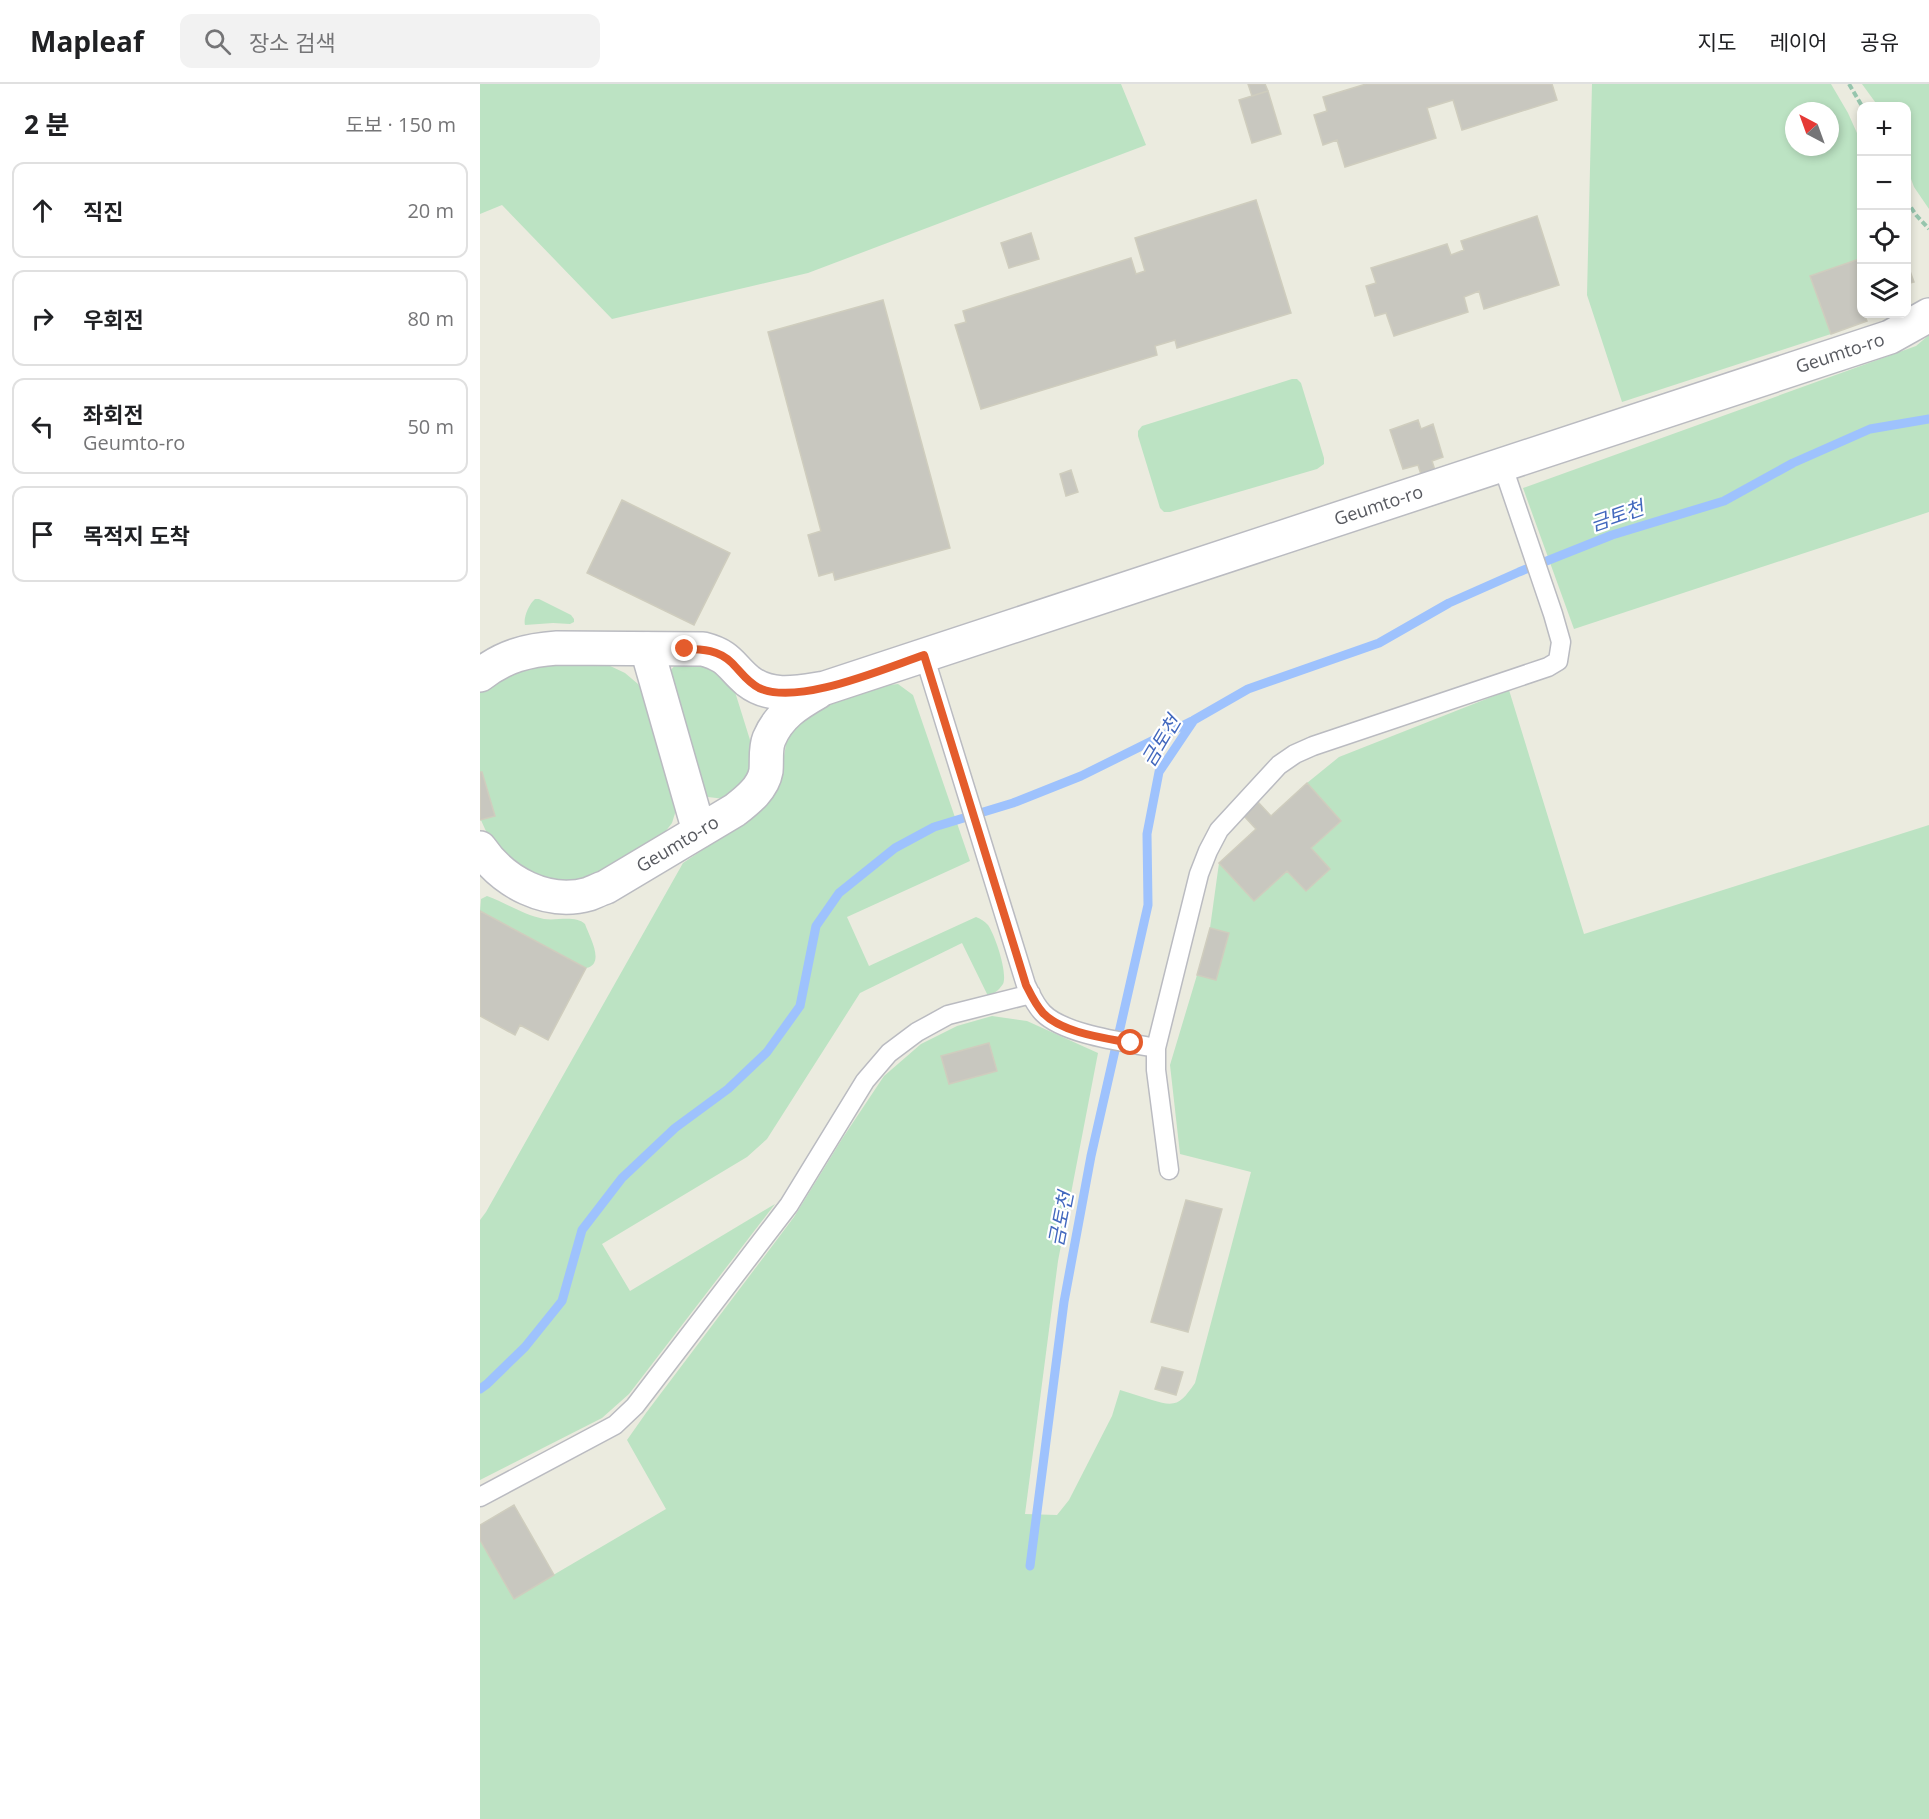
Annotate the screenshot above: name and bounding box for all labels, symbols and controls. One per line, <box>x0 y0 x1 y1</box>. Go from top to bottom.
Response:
search box <box>180 14 600 68</box>
text: Mapleaf <box>30 22 144 60</box>
icon: search <box>201 25 234 58</box>
text: 장소 검색 <box>249 27 336 57</box>
text: 지도 <box>1698 28 1736 56</box>
text: 레이어 <box>1769 28 1827 56</box>
text: 공유 <box>1860 28 1899 56</box>
north arrow <box>1785 102 1839 156</box>
map controls <box>1857 102 1911 318</box>
button: + <box>1857 102 1911 156</box>
text: 2 분 <box>24 106 70 142</box>
text: 도보 · 150 m <box>346 111 456 138</box>
button: − <box>1857 156 1911 210</box>
icon: ahead <box>26 194 59 227</box>
text: 직진 <box>83 196 123 226</box>
text: 20 m <box>407 197 454 224</box>
button: locate <box>1857 210 1911 264</box>
button: layers <box>1857 264 1911 318</box>
icon: right <box>26 302 59 335</box>
text: 우회전 <box>83 304 144 334</box>
text: 80 m <box>407 305 454 332</box>
street label: Geumto-ro <box>1792 327 1887 378</box>
text: 좌회전 <box>83 399 144 429</box>
icon: left <box>26 410 59 443</box>
text: 50 m <box>407 413 454 440</box>
text: Geumto-ro <box>83 429 185 456</box>
street label: Geumto-ro <box>1331 479 1426 530</box>
water label: 금토천 <box>1586 493 1650 537</box>
icon: arrive <box>26 518 59 551</box>
text: 목적지 도착 <box>83 520 190 550</box>
route end <box>671 635 697 661</box>
water label: 금토천 <box>1135 708 1188 771</box>
street label: Geumto-ro <box>632 809 723 877</box>
route start <box>1117 1029 1143 1055</box>
water label: 금토천 <box>1042 1187 1080 1249</box>

